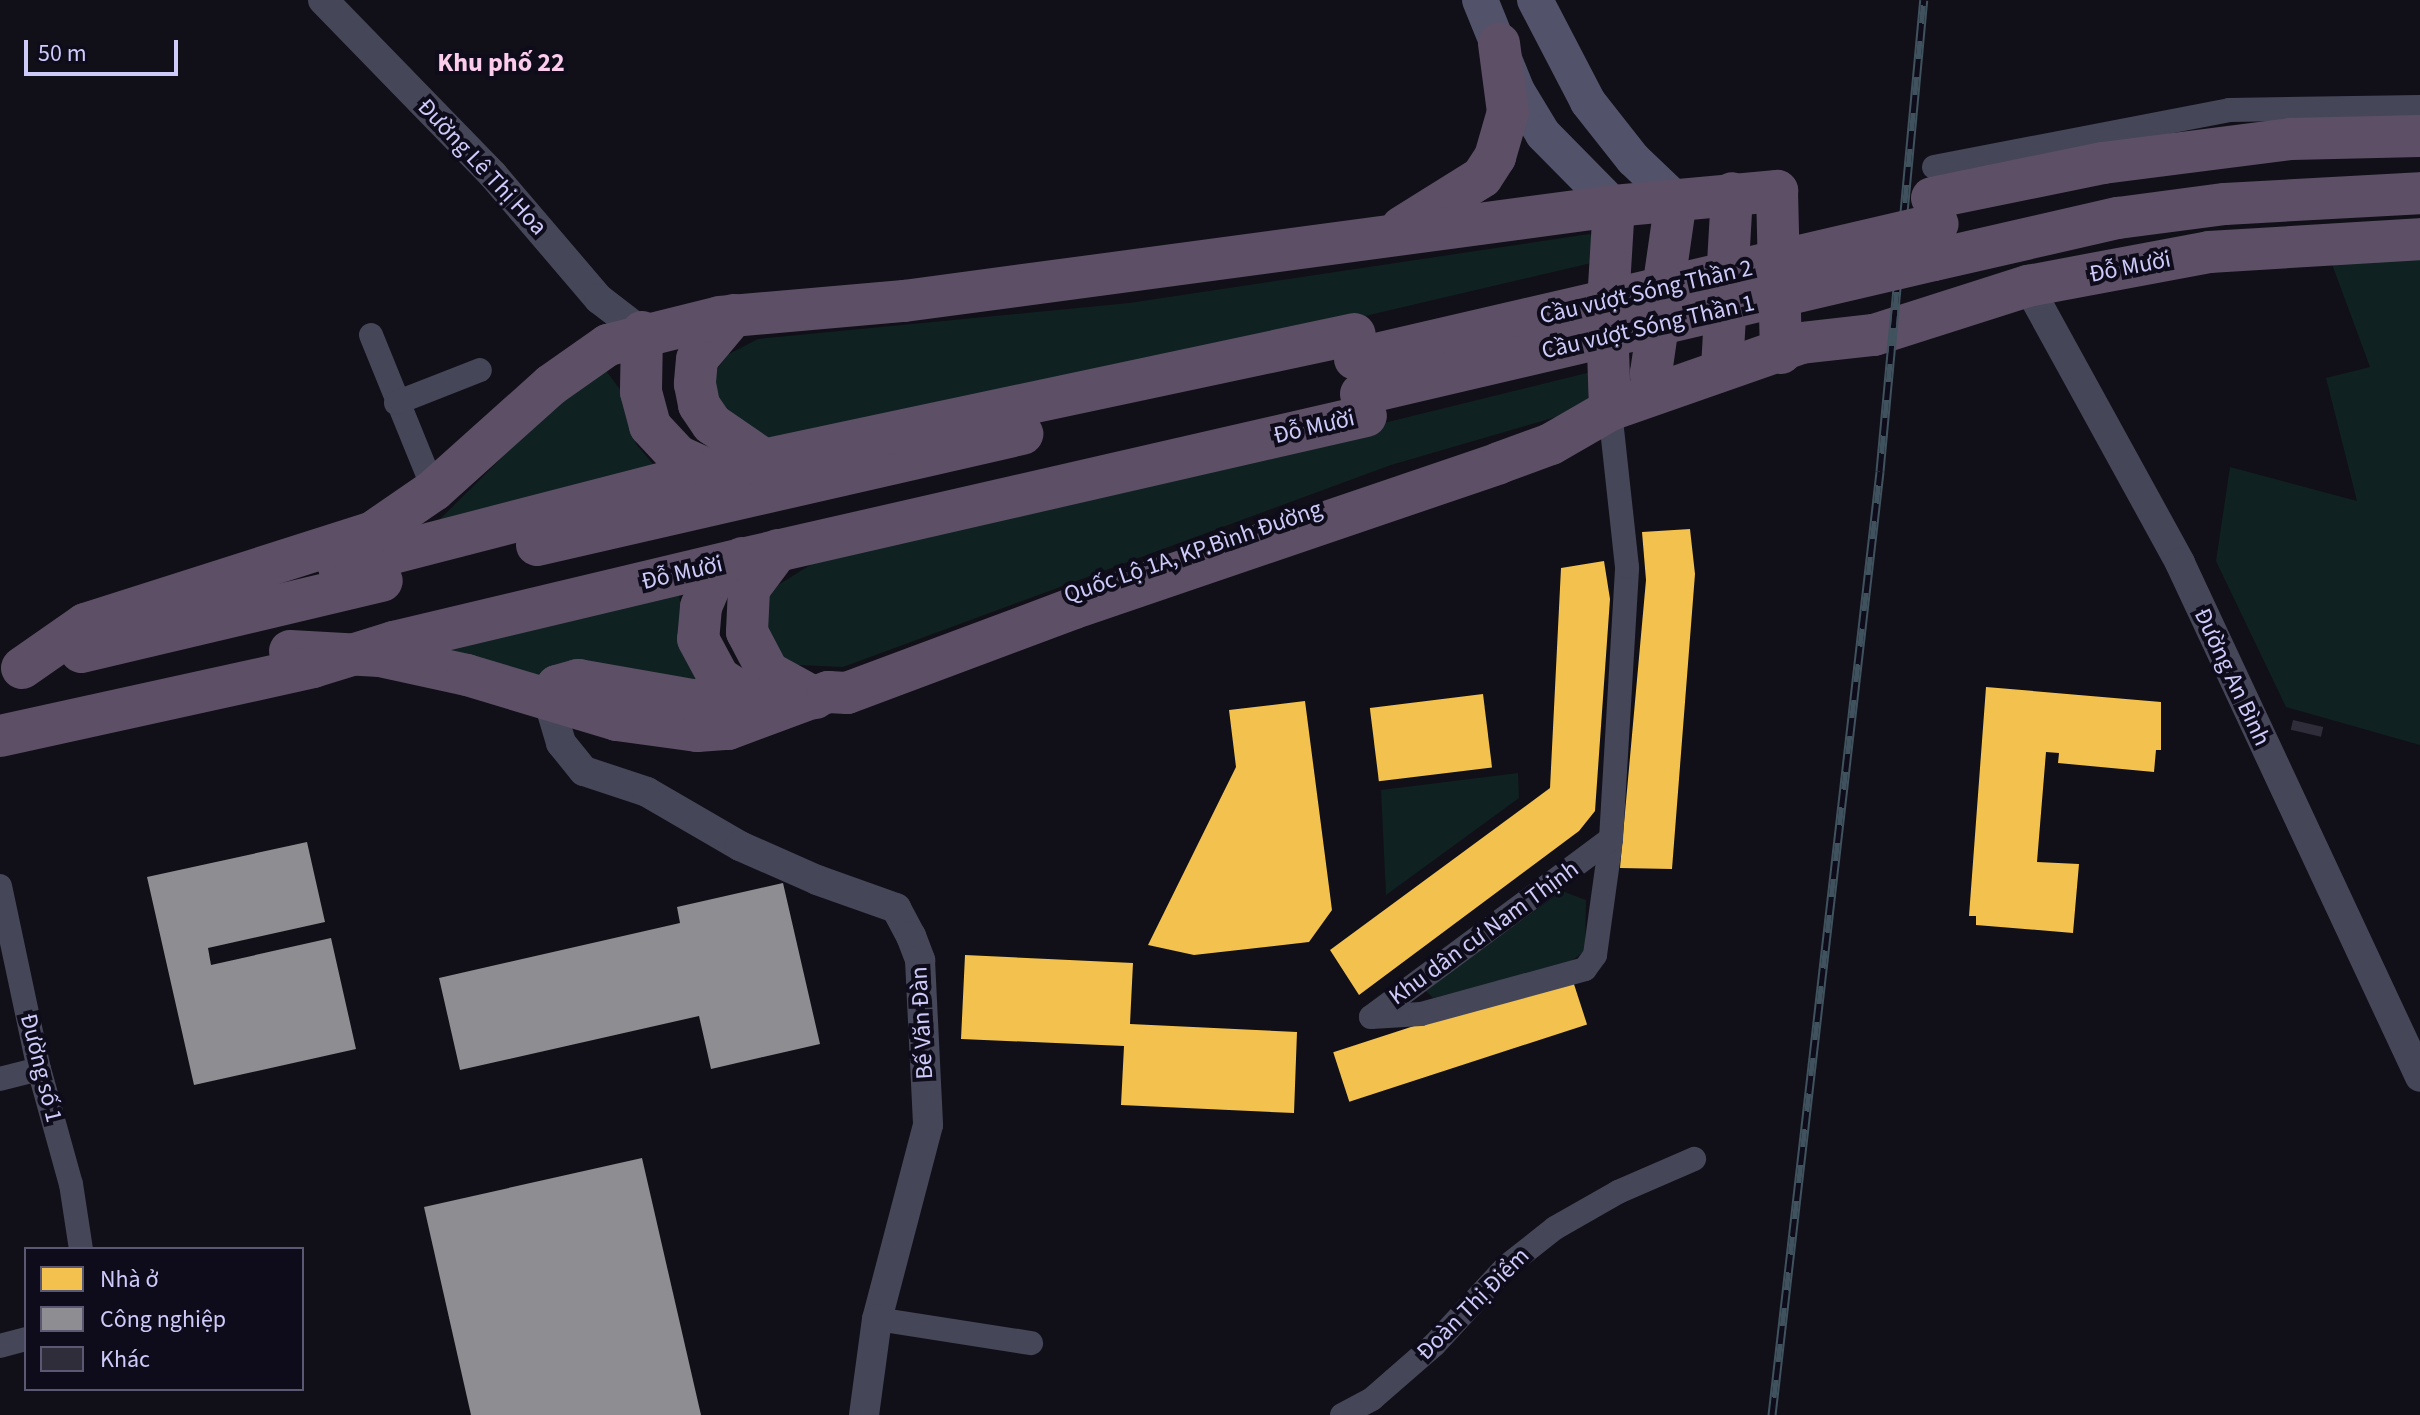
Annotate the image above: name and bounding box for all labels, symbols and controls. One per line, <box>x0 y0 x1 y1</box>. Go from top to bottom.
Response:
scale bar <box>28 24 182 74</box>
text: 50 m <box>38 36 87 71</box>
district label: Khu phố 22 <box>437 47 565 79</box>
street label: Đường Lê Thị Hoa <box>411 93 553 241</box>
street label: Đỗ Mười <box>2087 245 2173 289</box>
street label: Cầu vượt Sóng Thần 2 <box>1537 253 1755 331</box>
street label: Cầu vượt Sóng Thần 1 <box>1539 288 1757 366</box>
street label: Đỗ Mười <box>1271 404 1357 450</box>
street label: Quốc Lộ 1A, KP.Bình Đường <box>1060 494 1326 610</box>
street label: Đỗ Mười <box>639 550 725 596</box>
street label: Đường An Bình <box>2188 604 2276 750</box>
street label: Khu dân cư Nam Thịnh <box>1384 855 1584 1011</box>
street label: Bế Văn Đàn <box>905 966 939 1080</box>
street label: Đường số 1 <box>14 1011 68 1125</box>
street label: Đoàn Thị Điểm <box>1411 1242 1535 1366</box>
legend <box>24 1247 304 1391</box>
text: Nhà ở <box>100 1262 159 1297</box>
text: Công nghiệp <box>100 1302 226 1337</box>
text: Khác <box>100 1342 150 1377</box>

